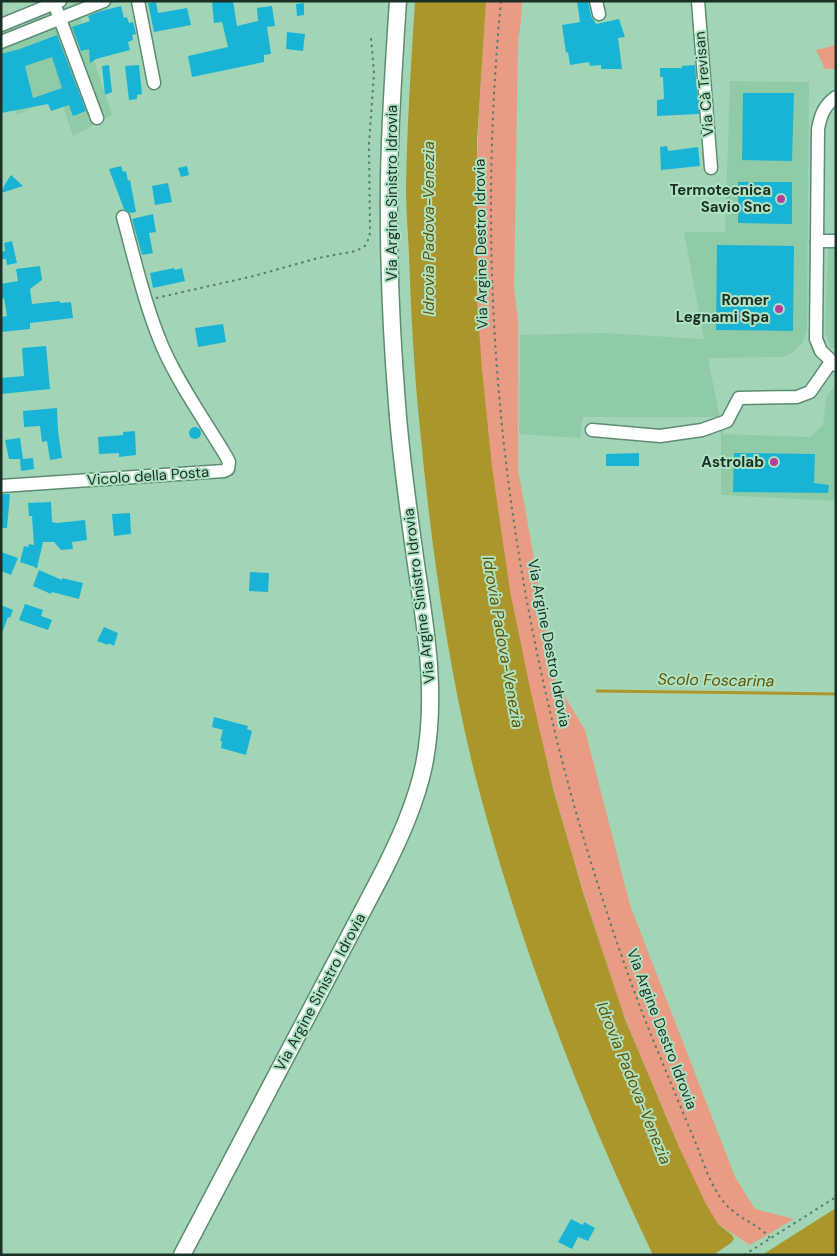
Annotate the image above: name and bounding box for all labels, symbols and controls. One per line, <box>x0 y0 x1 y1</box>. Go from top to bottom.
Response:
street label: Via Cà Trevisan <box>689 31 719 137</box>
street label: Via Argine Sinistro Idrovia <box>382 105 402 281</box>
water label: Idrovia Padova-Venezia <box>418 141 439 315</box>
street label: Via Argine Destro Idrovia <box>470 159 492 329</box>
place label: Termotecnica Savio Snc <box>670 180 771 217</box>
marker: Termotecnica Savio Snc <box>775 193 787 205</box>
place label: Romer Legnami Spa <box>676 290 769 327</box>
marker: Romer Legnami Spa <box>773 303 785 315</box>
place label: Astrolab <box>701 452 764 472</box>
marker: Astrolab <box>768 456 780 468</box>
street label: Vicolo della Posta <box>86 462 210 490</box>
street label: Via Argine Sinistro Idrovia <box>398 507 440 685</box>
water label: Idrovia Padova-Venezia <box>478 555 528 730</box>
street label: Via Argine Destro Idrovia <box>523 557 575 729</box>
water label: Scolo Foscarina <box>657 668 775 692</box>
street label: Via Argine Sinistro Idrovia <box>270 909 370 1075</box>
street label: Via Argine Destro Idrovia <box>622 946 702 1112</box>
water label: Idrovia Padova-Venezia <box>592 998 676 1168</box>

